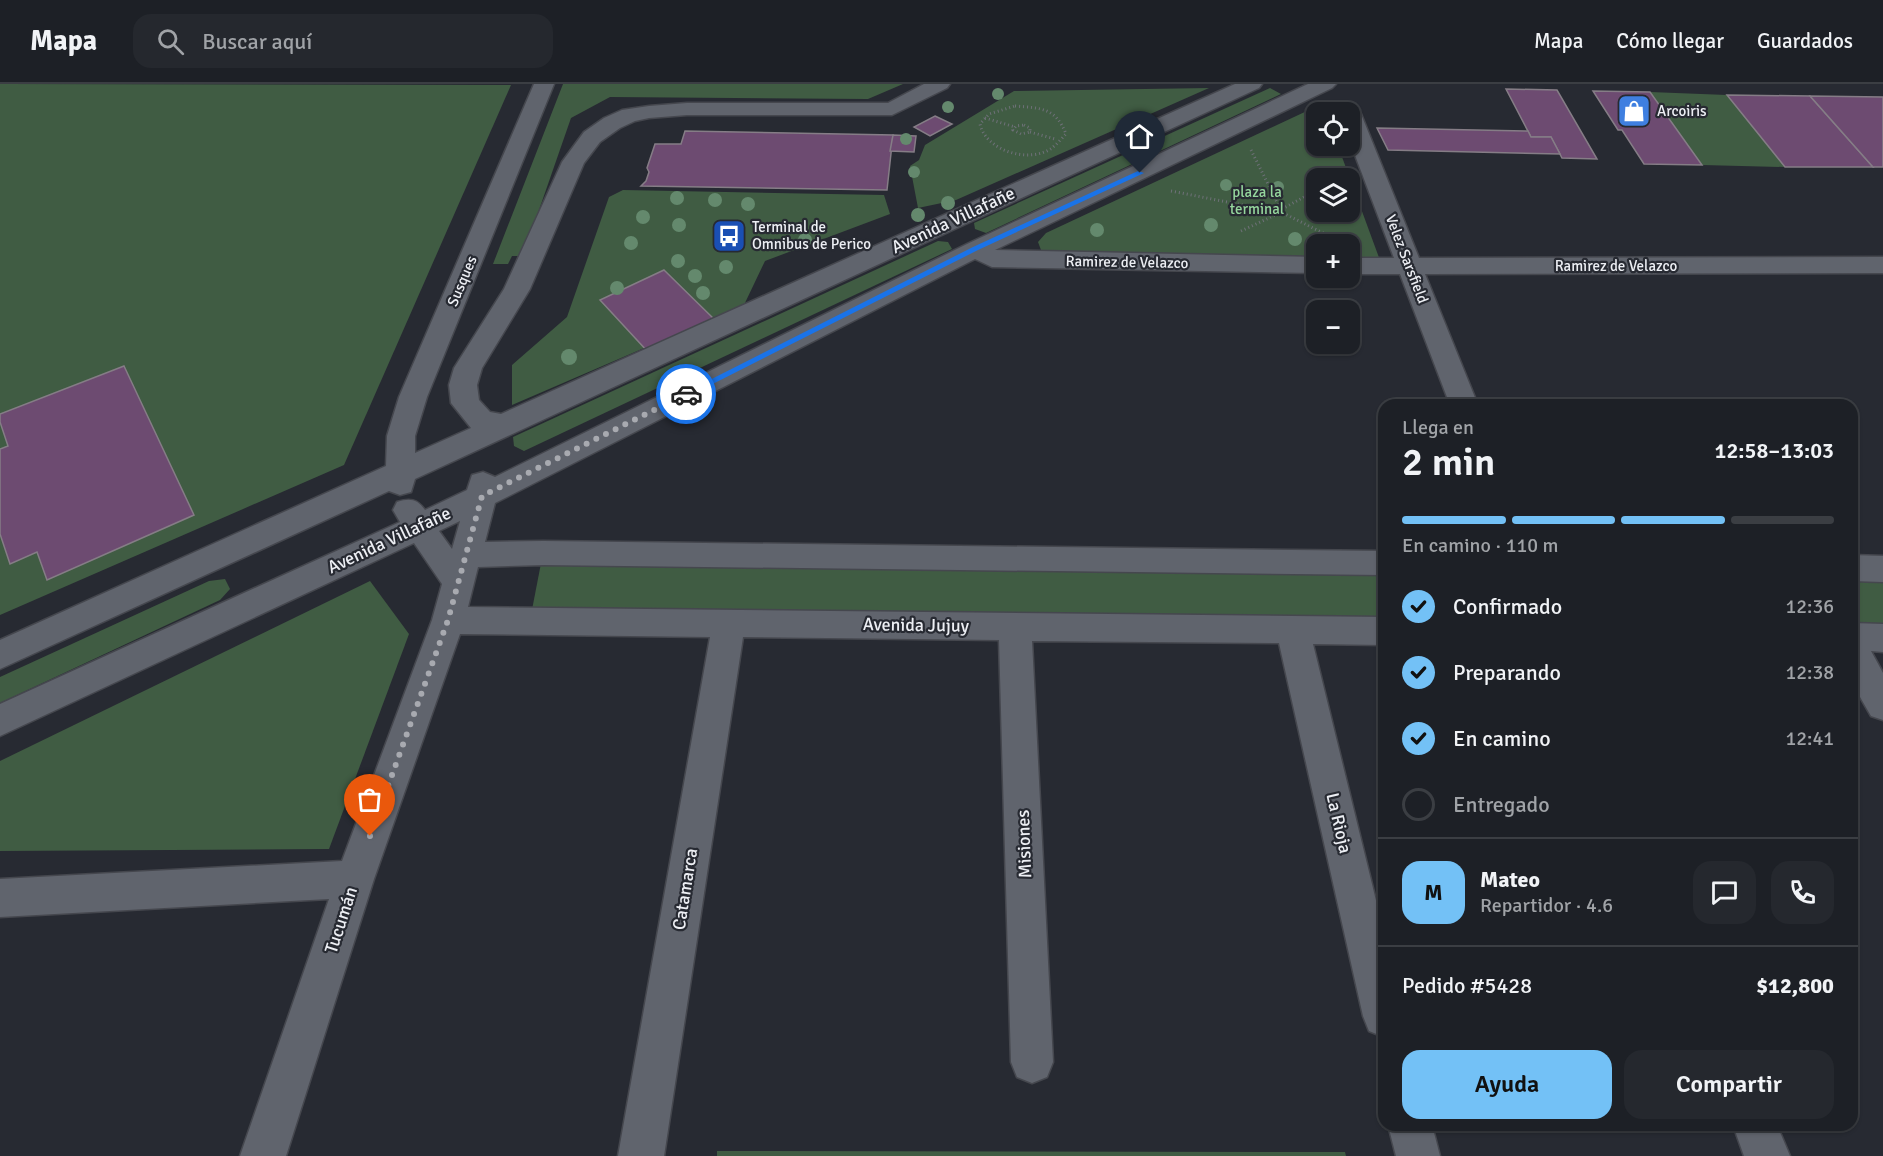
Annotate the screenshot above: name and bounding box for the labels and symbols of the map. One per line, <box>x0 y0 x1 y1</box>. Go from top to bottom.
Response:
shop icon: Arcoiris <box>1616 93 1652 129</box>
place label: Arcoiris <box>1657 102 1707 120</box>
pin <box>1114 111 1165 173</box>
street label: Avenida Villafañe <box>888 182 1018 258</box>
park label: plaza la terminal <box>1230 183 1284 218</box>
street label: Velez Sarsfield <box>1382 212 1432 306</box>
bus stop icon: Terminal de Omnibus de Perico <box>711 218 747 254</box>
place label: Terminal de Omnibus de Perico <box>752 218 871 253</box>
street label: Ramirez de Velazco <box>1066 252 1189 272</box>
street label: Susques <box>443 253 481 309</box>
street label: Ramirez de Velazco <box>1555 257 1678 275</box>
courier <box>656 364 716 424</box>
street label: Avenida Villafañe <box>324 502 454 578</box>
street label: Avenida Jujuy <box>863 613 970 637</box>
pin <box>344 774 395 836</box>
street label: La Rioja <box>1321 791 1357 855</box>
street label: Misiones <box>1012 809 1036 878</box>
street label: Catamarca <box>668 847 702 931</box>
street label: Tucumán <box>320 884 362 956</box>

